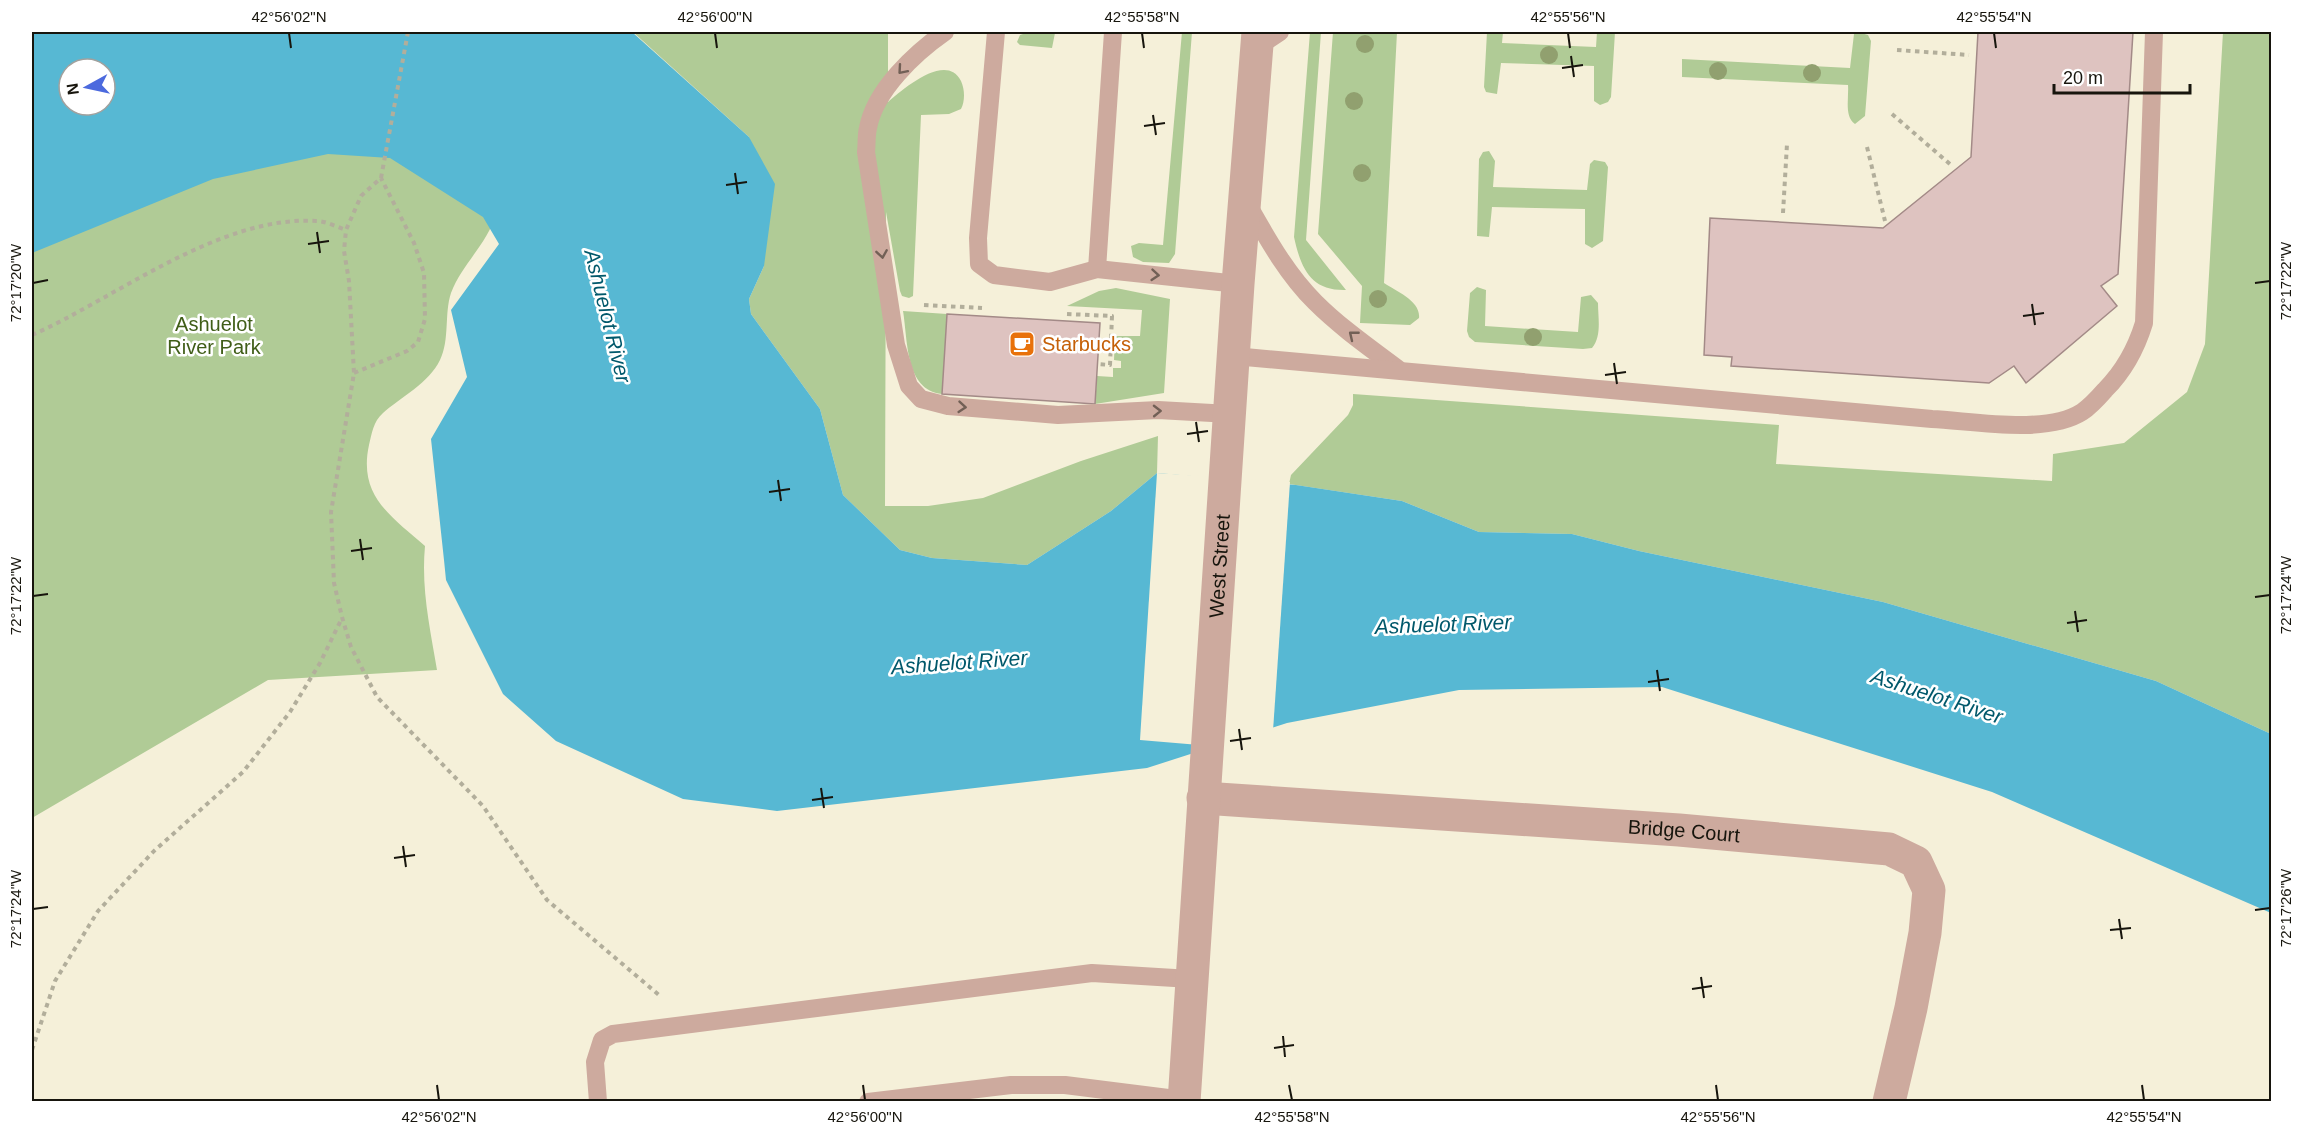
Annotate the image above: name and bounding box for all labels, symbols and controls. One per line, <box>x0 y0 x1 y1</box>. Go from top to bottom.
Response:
text: 42°56'02"N <box>251 8 327 25</box>
text: 42°56'00"N <box>677 8 753 25</box>
text: 42°55'58"N <box>1104 8 1180 25</box>
text: 42°55'56"N <box>1530 8 1606 25</box>
text: 42°55'54"N <box>1956 8 2032 25</box>
north arrow <box>57 57 117 117</box>
scale bar <box>2054 57 2190 95</box>
one-way arrow <box>898 63 909 74</box>
text: 20 m <box>2063 68 2103 88</box>
text: N <box>63 82 82 96</box>
text: 72°17'22"W <box>2277 241 2294 320</box>
text: 72°17'20"W <box>7 243 24 322</box>
water label: Ashuelot River <box>580 245 636 386</box>
one-way arrow <box>876 249 888 259</box>
one-way arrow <box>1151 268 1160 281</box>
park label: Ashuelot River Park <box>167 313 262 358</box>
cafe icon: Starbucks <box>1007 329 1037 359</box>
one-way arrow <box>1349 331 1360 342</box>
place label: Starbucks <box>1042 333 1131 355</box>
one-way arrow <box>958 400 967 413</box>
one-way arrow <box>1152 404 1161 417</box>
street label: West Street <box>1205 513 1234 619</box>
text: 72°17'24"W <box>2277 555 2294 634</box>
text: 72°17'22"W <box>7 556 24 635</box>
water label: Ashuelot River <box>1372 610 1513 638</box>
water label: Ashuelot River <box>888 646 1029 678</box>
water label: Ashuelot River <box>1867 663 2006 728</box>
street label: Bridge Court <box>1627 816 1741 847</box>
text: 72°17'26"W <box>2277 868 2294 947</box>
text: 72°17'24"W <box>7 869 24 948</box>
text: 42°56'02"N <box>401 1108 477 1125</box>
text: 42°56'00"N <box>827 1108 903 1125</box>
text: 42°55'58"N <box>1254 1108 1330 1125</box>
text: 42°55'56"N <box>1680 1108 1756 1125</box>
text: 42°55'54"N <box>2106 1108 2182 1125</box>

